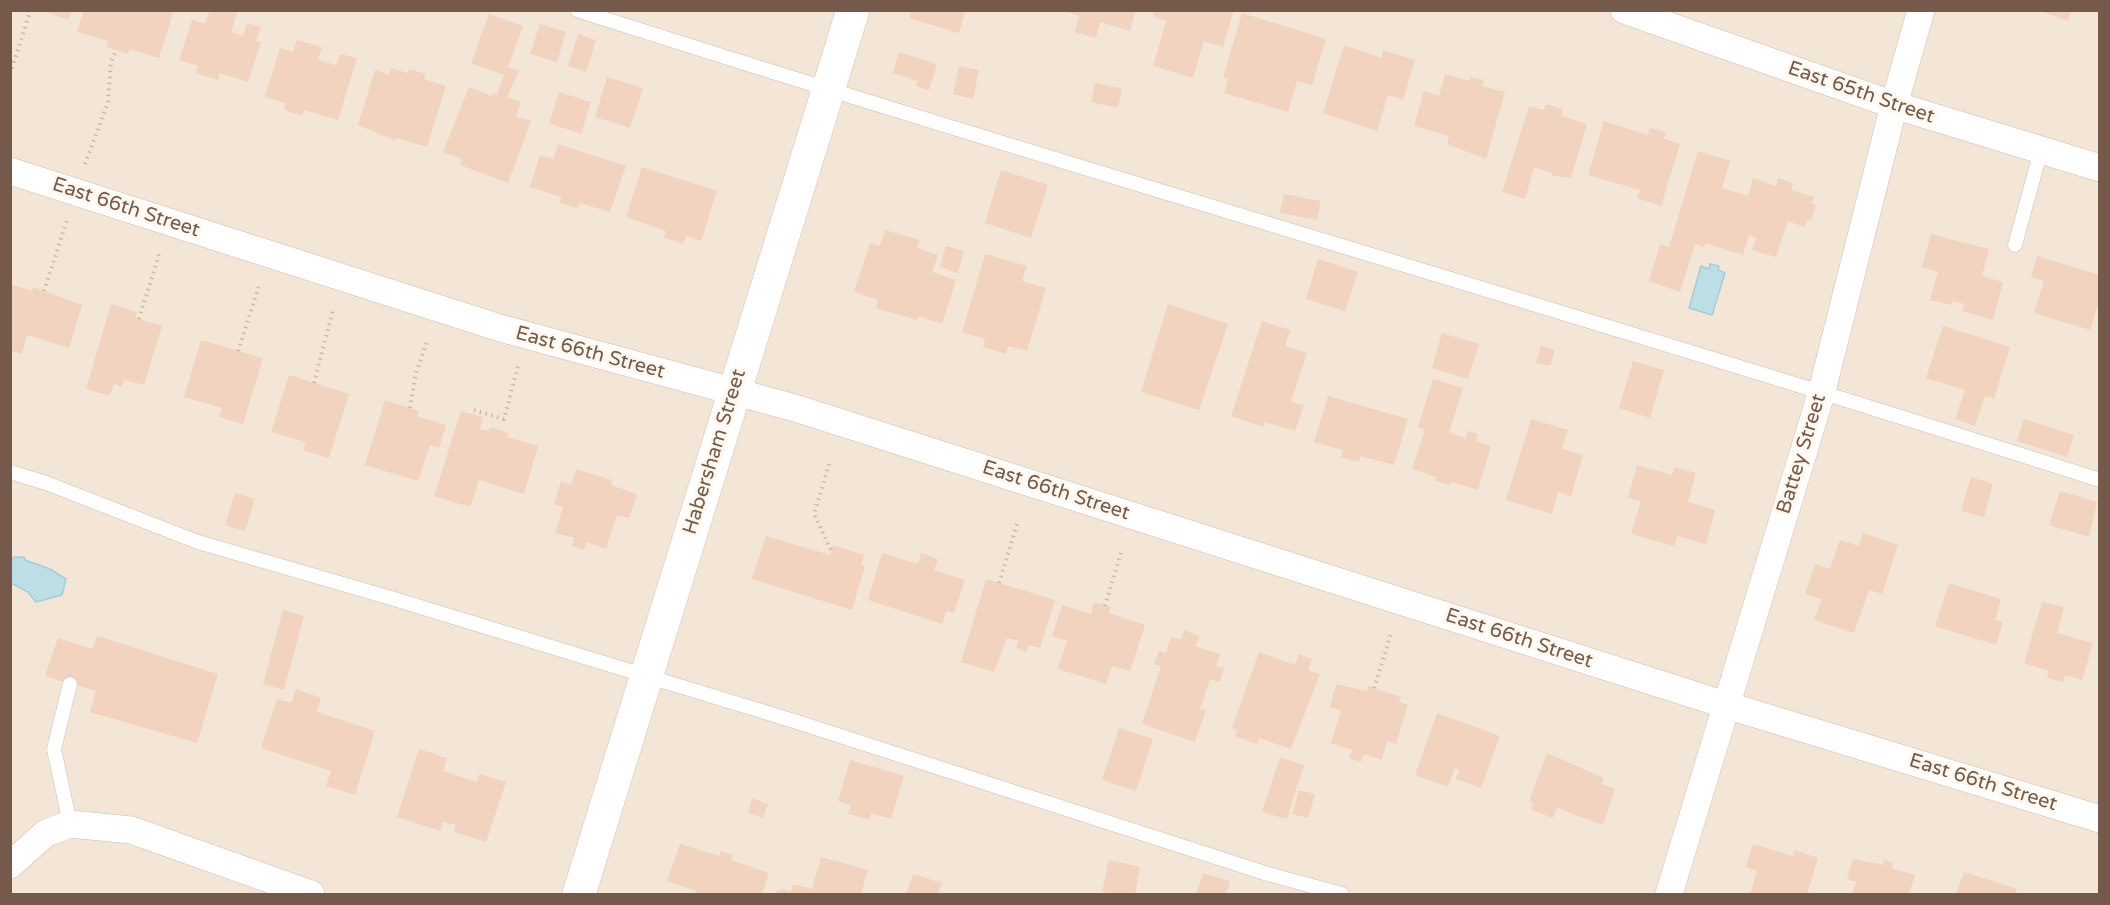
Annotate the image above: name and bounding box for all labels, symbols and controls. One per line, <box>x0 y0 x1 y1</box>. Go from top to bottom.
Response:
street label: East 65th Street <box>1785 57 1937 129</box>
street label: East 66th Street <box>49 173 203 243</box>
street label: East 66th Street <box>513 322 667 384</box>
street label: Habersham Street <box>678 366 752 538</box>
street label: Battey Street <box>1772 391 1832 517</box>
street label: East 66th Street <box>979 456 1133 526</box>
street label: East 66th Street <box>1442 604 1596 674</box>
street label: East 66th Street <box>1906 749 2060 817</box>

